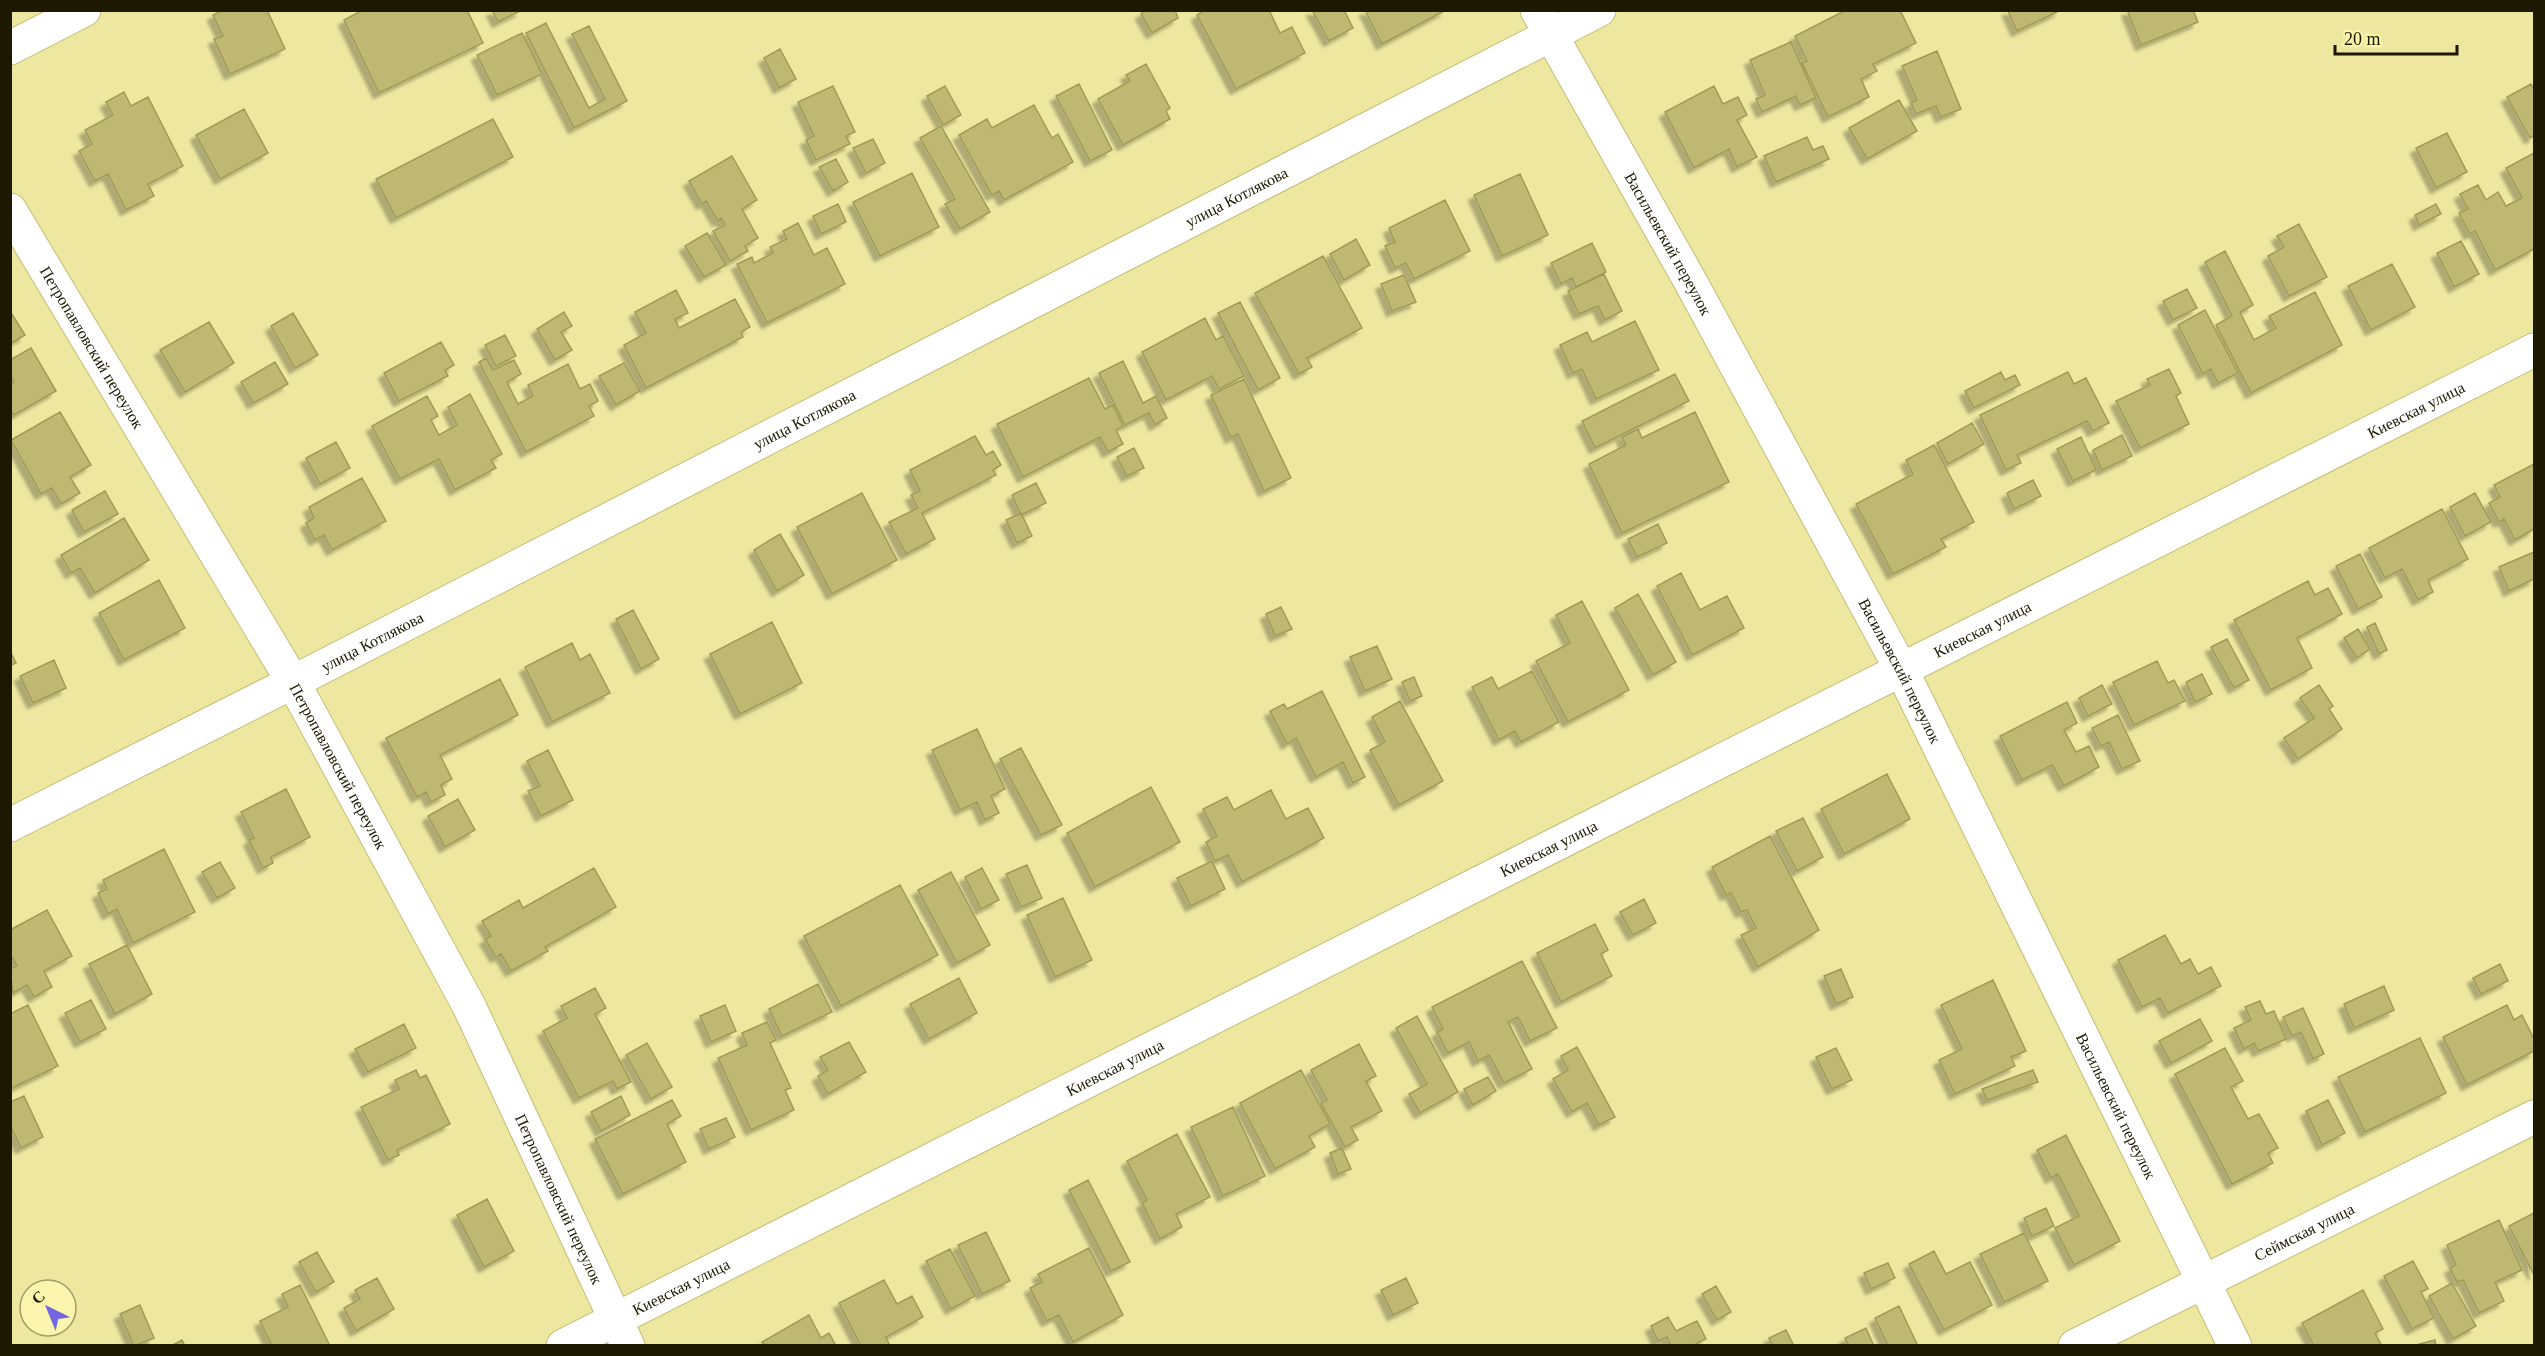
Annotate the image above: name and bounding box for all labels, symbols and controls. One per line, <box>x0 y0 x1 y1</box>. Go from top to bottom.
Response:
scale bar <box>2335 18 2456 56</box>
text: 20 m <box>2344 29 2381 49</box>
street label: улица Котлякова <box>1182 163 1290 231</box>
street label: Васильевский переулок <box>1622 169 1715 318</box>
street label: Петропавловский переулок <box>37 263 147 431</box>
street label: Киевская улица <box>2365 378 2467 441</box>
street label: улица Котлякова <box>750 386 858 453</box>
street label: Васильевский переулок <box>1856 595 1945 746</box>
street label: Киевская улица <box>1931 597 2033 660</box>
street label: улица Котлякова <box>318 608 426 676</box>
street label: Петропавловский переулок <box>287 680 391 852</box>
street label: Киевская улица <box>1497 816 1600 880</box>
street label: Васильевский переулок <box>2073 1030 2160 1182</box>
street label: Киевская улица <box>1063 1036 1166 1099</box>
street label: Петропавловский переулок <box>512 1111 606 1287</box>
street label: Сеймская улица <box>2251 1200 2357 1264</box>
street label: Киевская улица <box>629 1255 732 1318</box>
north arrow <box>18 1278 78 1338</box>
text: С <box>28 1287 48 1308</box>

